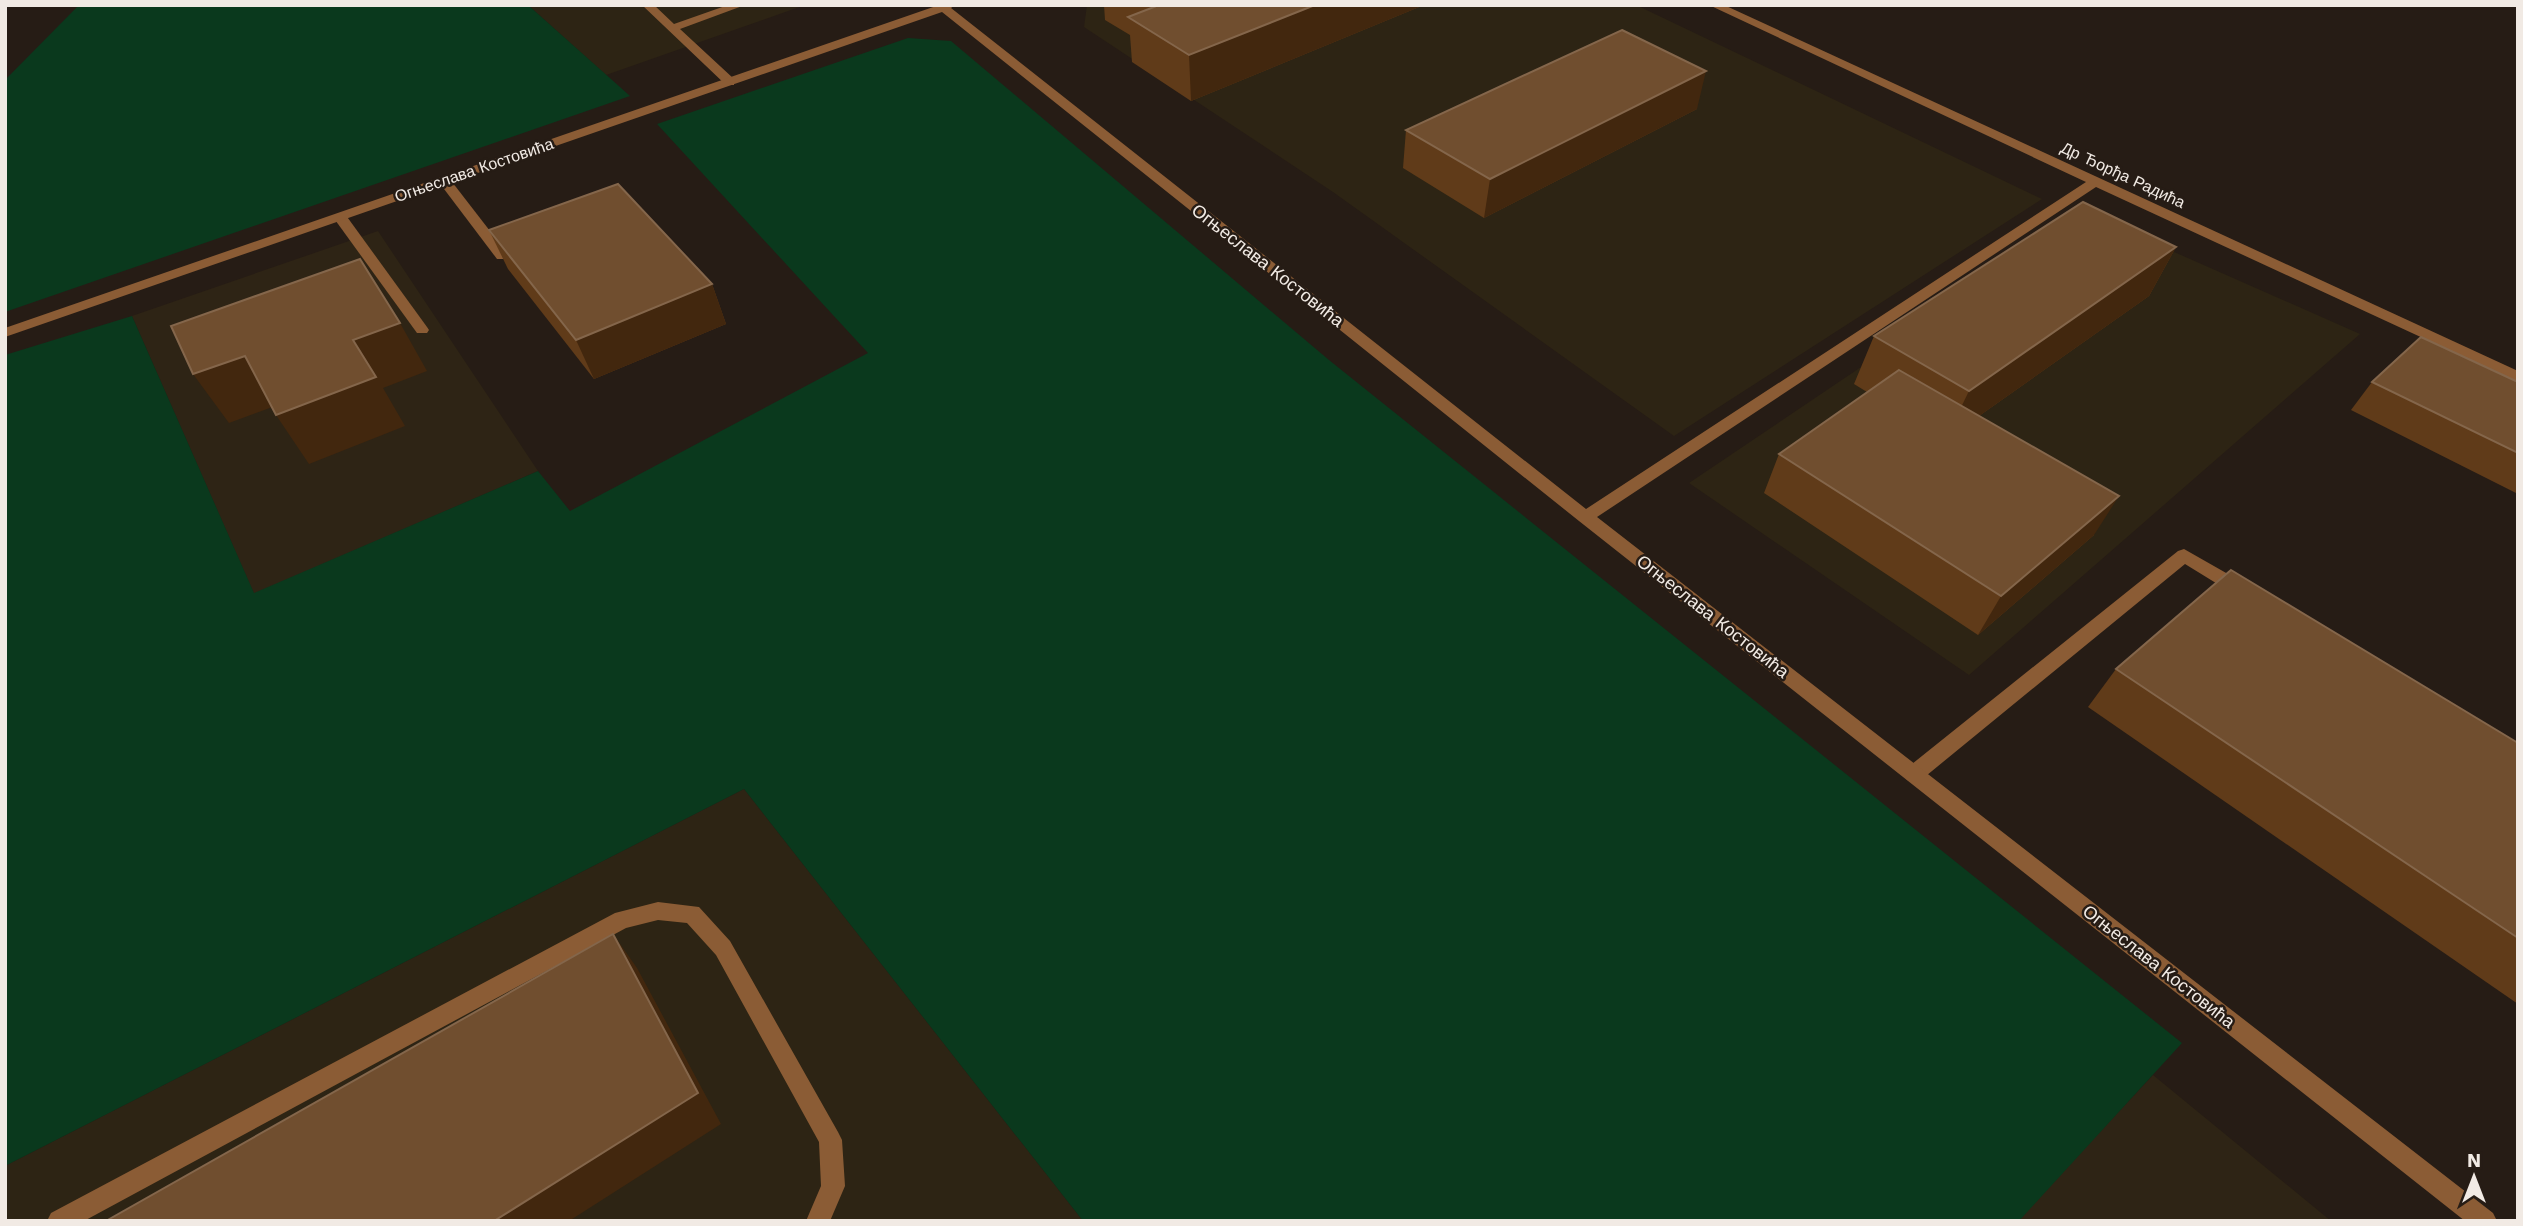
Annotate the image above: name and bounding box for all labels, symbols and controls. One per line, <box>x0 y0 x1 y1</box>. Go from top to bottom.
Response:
street label: Огњеслава Костовића <box>392 134 556 206</box>
street label: Др Ђорђа Радића <box>2058 138 2188 212</box>
street label: Огњеслава Костовића <box>1188 199 1349 332</box>
street label: Огњеслава Костовића <box>1633 550 1794 683</box>
street label: Огњеслава Костовића <box>2079 900 2240 1033</box>
north arrow <box>2439 1142 2509 1212</box>
text: N <box>2467 1149 2481 1172</box>

